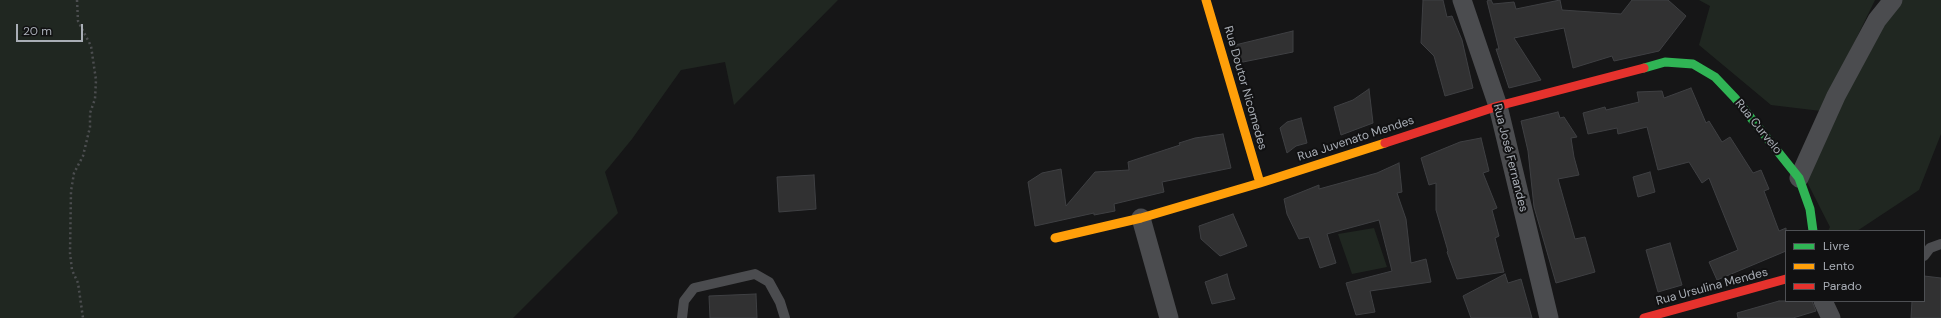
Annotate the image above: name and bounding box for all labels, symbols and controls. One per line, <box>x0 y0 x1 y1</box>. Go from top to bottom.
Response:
scale bar <box>18 16 85 42</box>
text: 20 m <box>23 23 52 39</box>
street label: Rua Doutor Nicomedes <box>1220 24 1270 152</box>
street label: Rua Curvelo <box>1732 97 1784 157</box>
street label: Rua José Fernandes <box>1490 102 1530 214</box>
street label: Rua Juvenato Mendes <box>1296 113 1416 165</box>
legend <box>1785 230 1925 302</box>
text: Livre <box>1823 238 1850 254</box>
text: Lento <box>1823 258 1854 274</box>
street label: Rua Ursulina Mendes <box>1654 265 1770 309</box>
text: Parado <box>1823 278 1862 294</box>

